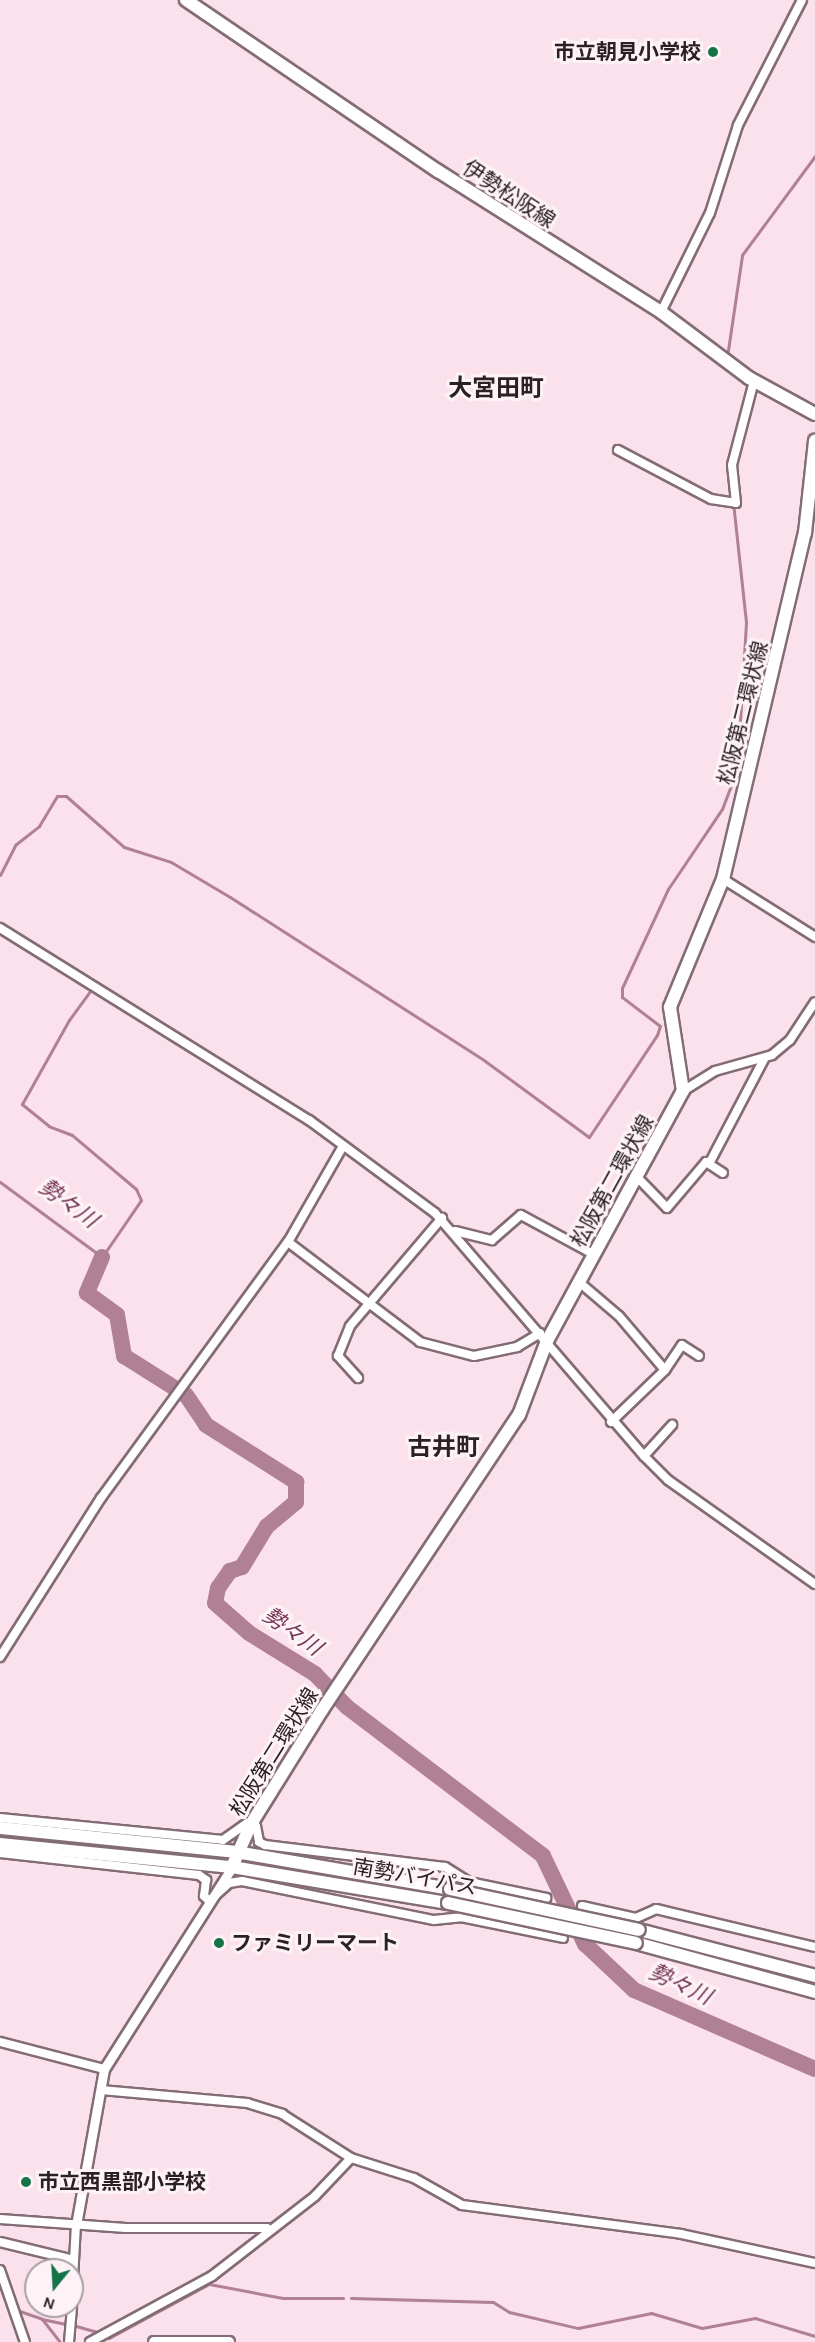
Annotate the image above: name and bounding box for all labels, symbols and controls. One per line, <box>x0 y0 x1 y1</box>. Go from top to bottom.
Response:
place label: 市立朝見小学校 <box>554 39 701 65</box>
marker: 市立朝見小学校 <box>706 45 720 59</box>
street label: 伊勢松阪線 <box>458 155 560 233</box>
district label: 大宮田町 <box>448 375 544 403</box>
street label: 松阪第二環状線 <box>713 639 773 787</box>
street label: 松阪第二環状線 <box>565 1111 659 1251</box>
water label: 勢々川 <box>34 1174 102 1234</box>
district label: 古井町 <box>408 1434 480 1462</box>
water label: 勢々川 <box>257 1602 327 1662</box>
street label: 松阪第二環状線 <box>224 1683 324 1821</box>
street label: 南勢バイパス <box>351 1854 479 1900</box>
place label: ファミリーマート <box>231 1930 399 1956</box>
marker: ファミリーマート <box>212 1936 226 1950</box>
water label: 勢々川 <box>645 1959 715 2011</box>
place label: 市立西黒部小学校 <box>38 2169 206 2195</box>
marker: 市立西黒部小学校 <box>19 2175 33 2189</box>
north arrow <box>24 2258 84 2318</box>
text: N <box>41 2293 57 2315</box>

